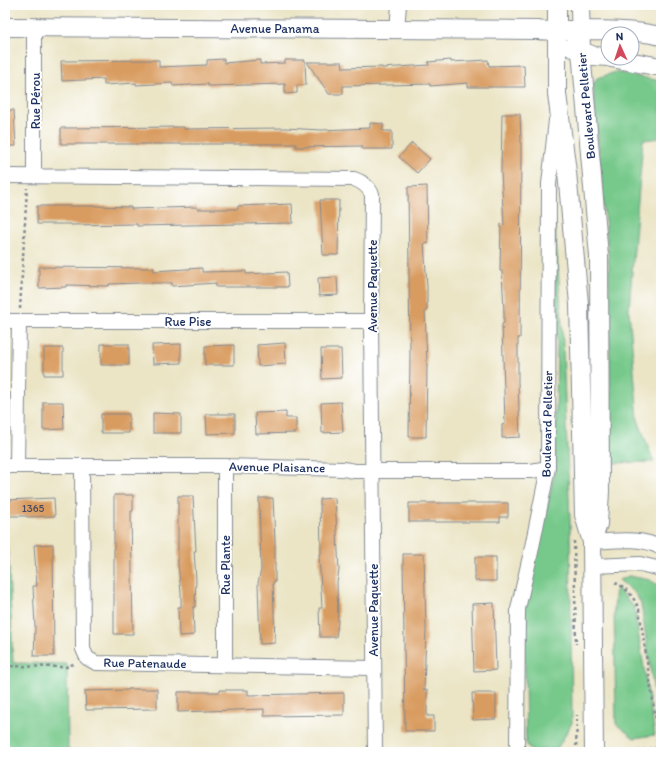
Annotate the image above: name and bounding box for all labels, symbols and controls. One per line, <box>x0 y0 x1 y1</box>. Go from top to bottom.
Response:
street label: Avenue Panama <box>231 21 320 36</box>
north arrow <box>600 26 640 66</box>
text: N <box>615 30 624 43</box>
street label: Boulevard Pelletier <box>574 52 598 160</box>
street label: Rue Pérou <box>28 73 43 129</box>
street label: Avenue Paquette <box>365 240 380 332</box>
street label: Rue Pise <box>165 314 211 329</box>
street label: Boulevard Pelletier <box>539 370 555 477</box>
street label: Avenue Plaisance <box>229 459 325 475</box>
house number: 1365 <box>22 502 45 515</box>
street label: Rue Plante <box>218 535 233 595</box>
street label: Avenue Paquette <box>366 564 381 656</box>
street label: Rue Patenaude <box>103 655 187 671</box>

